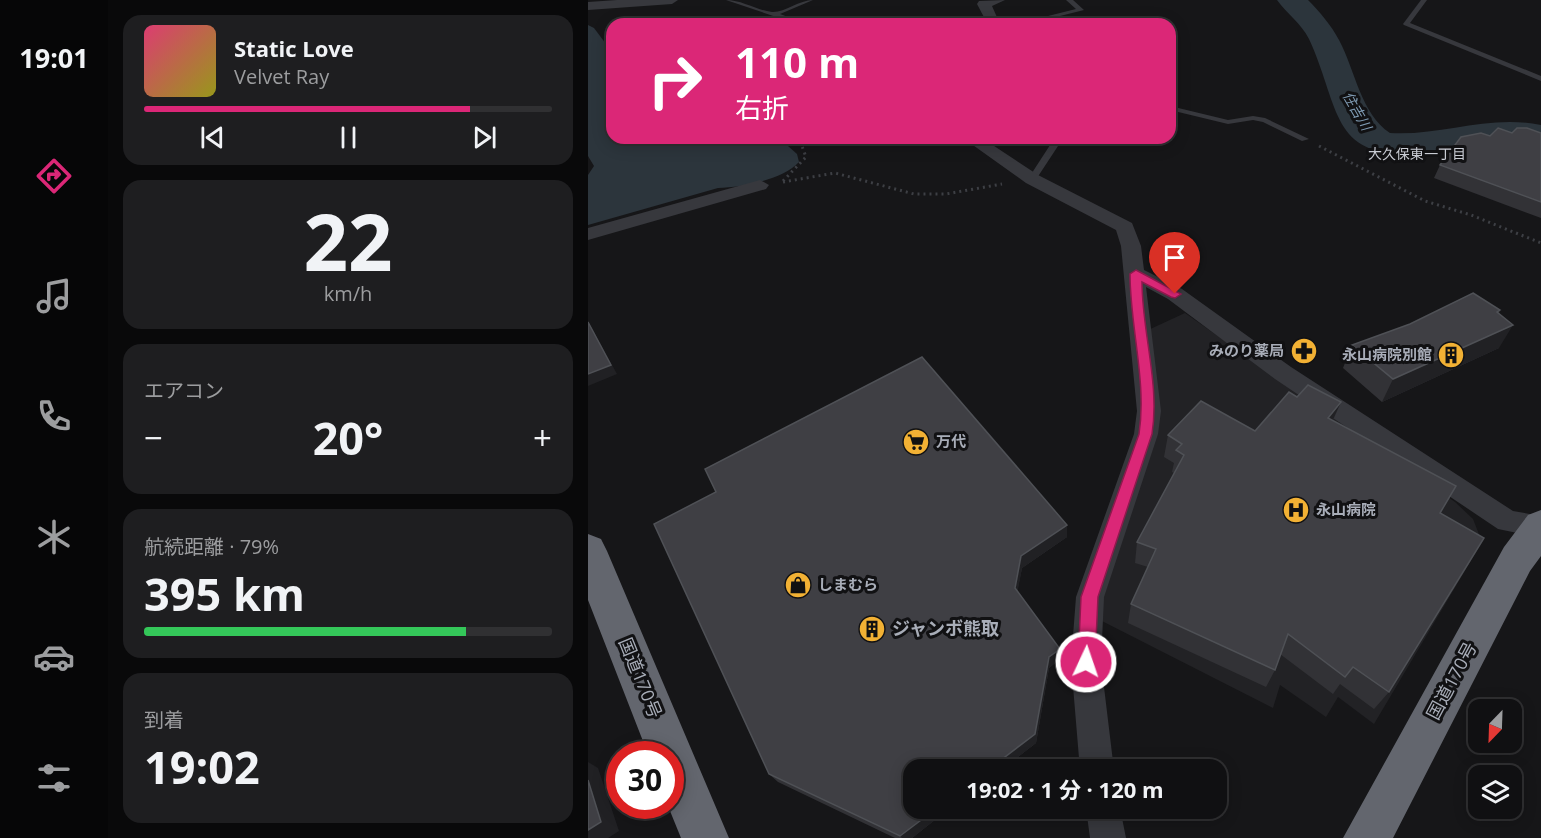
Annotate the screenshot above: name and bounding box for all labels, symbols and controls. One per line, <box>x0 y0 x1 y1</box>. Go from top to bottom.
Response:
text: Static Love <box>234 33 354 63</box>
text: 110 m <box>735 33 859 90</box>
text: 19:01 <box>19 39 89 76</box>
icon: right <box>636 42 714 120</box>
text: Velvet Ray <box>234 63 329 90</box>
water label: 住吉川 <box>1339 88 1377 135</box>
text: 右折 <box>735 89 789 126</box>
icon: previous <box>196 121 229 154</box>
icon: pause <box>332 121 365 154</box>
icon: next <box>468 121 501 154</box>
district label: 大久保東一丁目 <box>1368 144 1466 163</box>
icon: directions <box>33 155 75 197</box>
text: 22 <box>303 188 393 294</box>
pin <box>1149 232 1200 294</box>
icon: arrive <box>1158 241 1191 274</box>
icon: music <box>33 275 75 317</box>
text: km/h <box>324 280 372 307</box>
pharmacy icon: みのり薬局 <box>1289 336 1319 366</box>
place label: みのり薬局 <box>1209 340 1284 360</box>
building icon: 永山病院別館 <box>1436 340 1466 370</box>
place label: 永山病院別館 <box>1342 344 1432 364</box>
text: エアコン <box>144 377 224 404</box>
icon: phone <box>33 395 75 437</box>
text: 20° <box>313 407 383 468</box>
text: − <box>144 415 163 460</box>
text: + <box>533 415 552 460</box>
supermarket icon: 万代 <box>901 427 931 457</box>
place label: 万代 <box>936 431 966 451</box>
hospital icon: 永山病院 <box>1281 495 1311 525</box>
place label: 永山病院 <box>1316 499 1376 519</box>
icon: climate <box>33 516 75 558</box>
text: 航続距離 · 79% <box>144 533 279 560</box>
text: 395 km <box>144 563 305 624</box>
shop icon: しまむら <box>783 570 813 600</box>
place label: しまむら <box>818 574 878 594</box>
building icon: ジャンボ熊取 <box>857 614 887 644</box>
place label: ジャンボ熊取 <box>892 616 999 640</box>
position arrow <box>1054 630 1118 694</box>
street label: 国道170号 <box>614 634 668 721</box>
icon: car <box>33 636 75 678</box>
street label: 国道170号 <box>1421 637 1482 724</box>
north arrow <box>1468 699 1522 753</box>
map controls <box>1468 699 1522 819</box>
text: 到着 <box>144 706 184 733</box>
text: 19:02 <box>144 736 260 797</box>
speed limit sign: 30 <box>606 741 684 819</box>
icon: filters <box>33 757 75 799</box>
button: layers <box>1468 765 1522 819</box>
text: 19:02 · 1 分 · 120 m <box>966 774 1164 804</box>

